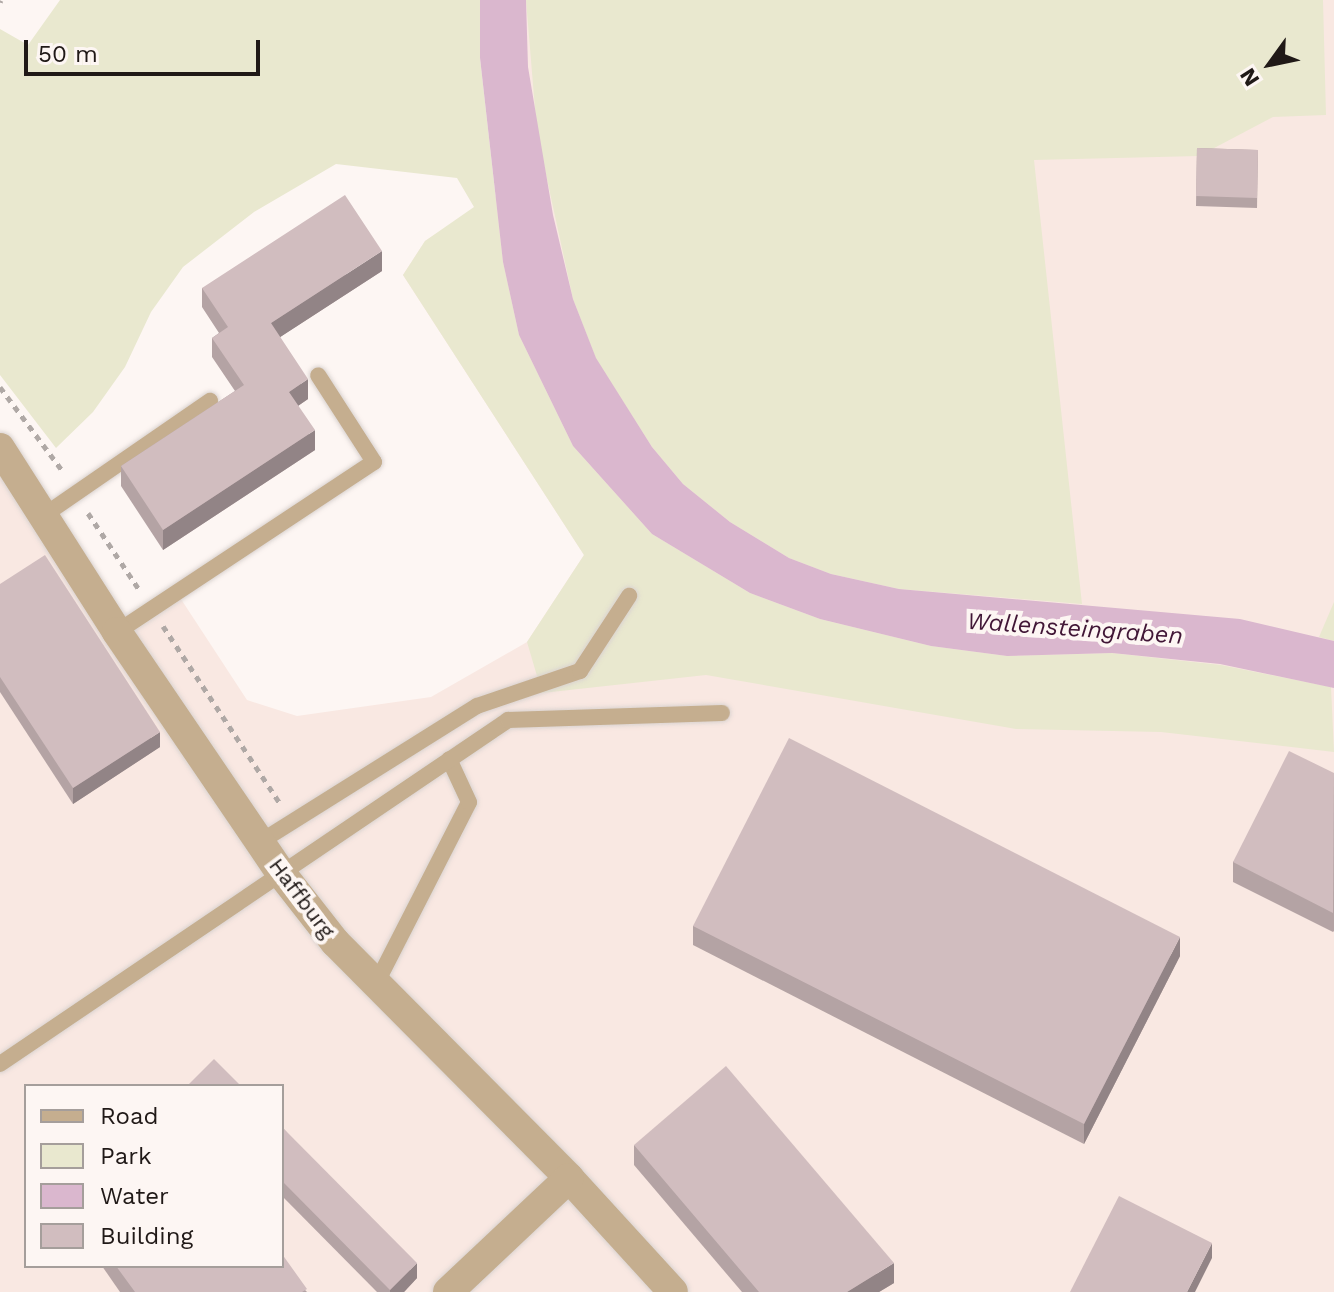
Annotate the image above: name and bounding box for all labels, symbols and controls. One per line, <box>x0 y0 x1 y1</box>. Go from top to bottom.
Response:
scale bar <box>28 24 264 74</box>
north arrow <box>1230 24 1310 104</box>
text: 50 m <box>38 40 98 68</box>
text: N <box>1235 64 1264 91</box>
water label: Wallensteingraben <box>966 607 1184 651</box>
street label: Haffburg <box>263 853 341 943</box>
legend <box>24 1084 284 1268</box>
text: Road <box>100 1102 159 1130</box>
text: Park <box>100 1142 152 1170</box>
text: Water <box>100 1182 169 1210</box>
text: Building <box>100 1222 193 1250</box>

